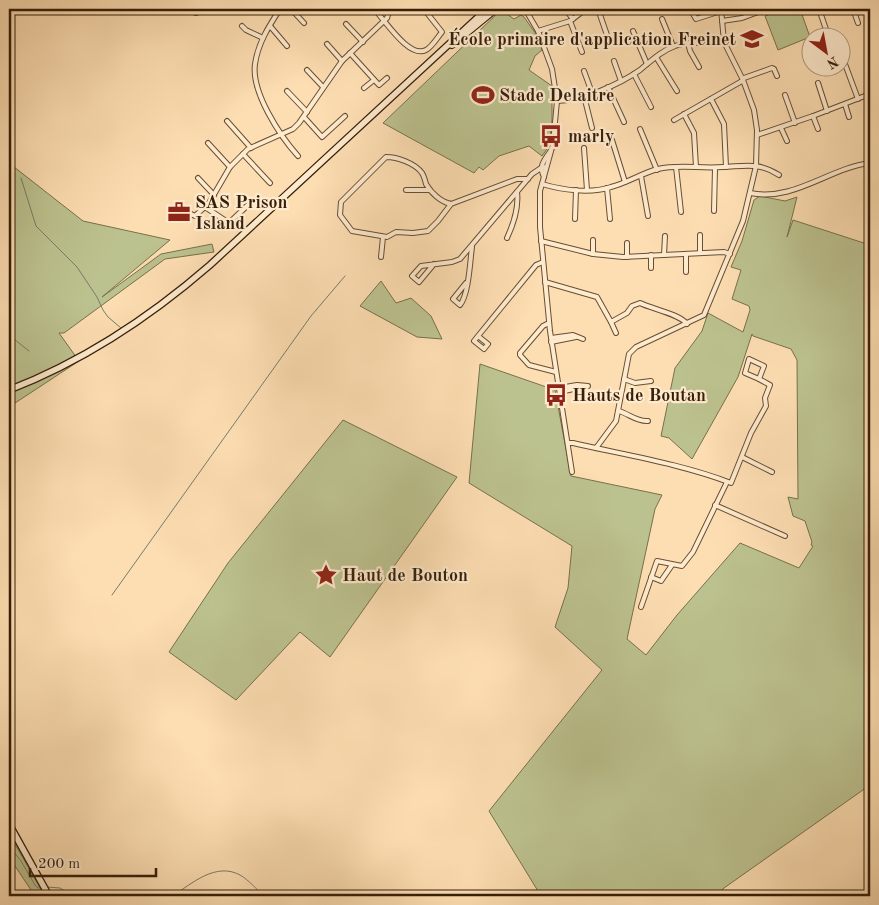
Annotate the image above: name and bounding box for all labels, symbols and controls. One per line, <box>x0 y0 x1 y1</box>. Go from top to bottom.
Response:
school or university icon: École primaire d'application Freinet <box>739 26 765 52</box>
place label: École primaire d'application Freinet <box>448 27 736 49</box>
north arrow <box>802 28 852 78</box>
text: N <box>824 53 841 71</box>
sports icon: Stade Delaitre <box>470 82 496 108</box>
place label: Stade Delaitre <box>499 87 615 105</box>
bus stop icon: marly <box>538 123 564 149</box>
place label: marly <box>568 128 614 146</box>
place label: SAS Prison Island <box>195 194 288 233</box>
office icon: SAS Prison Island <box>166 199 192 225</box>
bus stop icon: Hauts de Boutan <box>543 382 569 408</box>
place label: Hauts de Boutan <box>572 387 706 405</box>
place icon: Haut de Bouton <box>313 562 339 588</box>
place label: Haut de Bouton <box>342 567 468 585</box>
scale bar <box>30 845 156 877</box>
text: 200 m <box>38 857 80 872</box>

